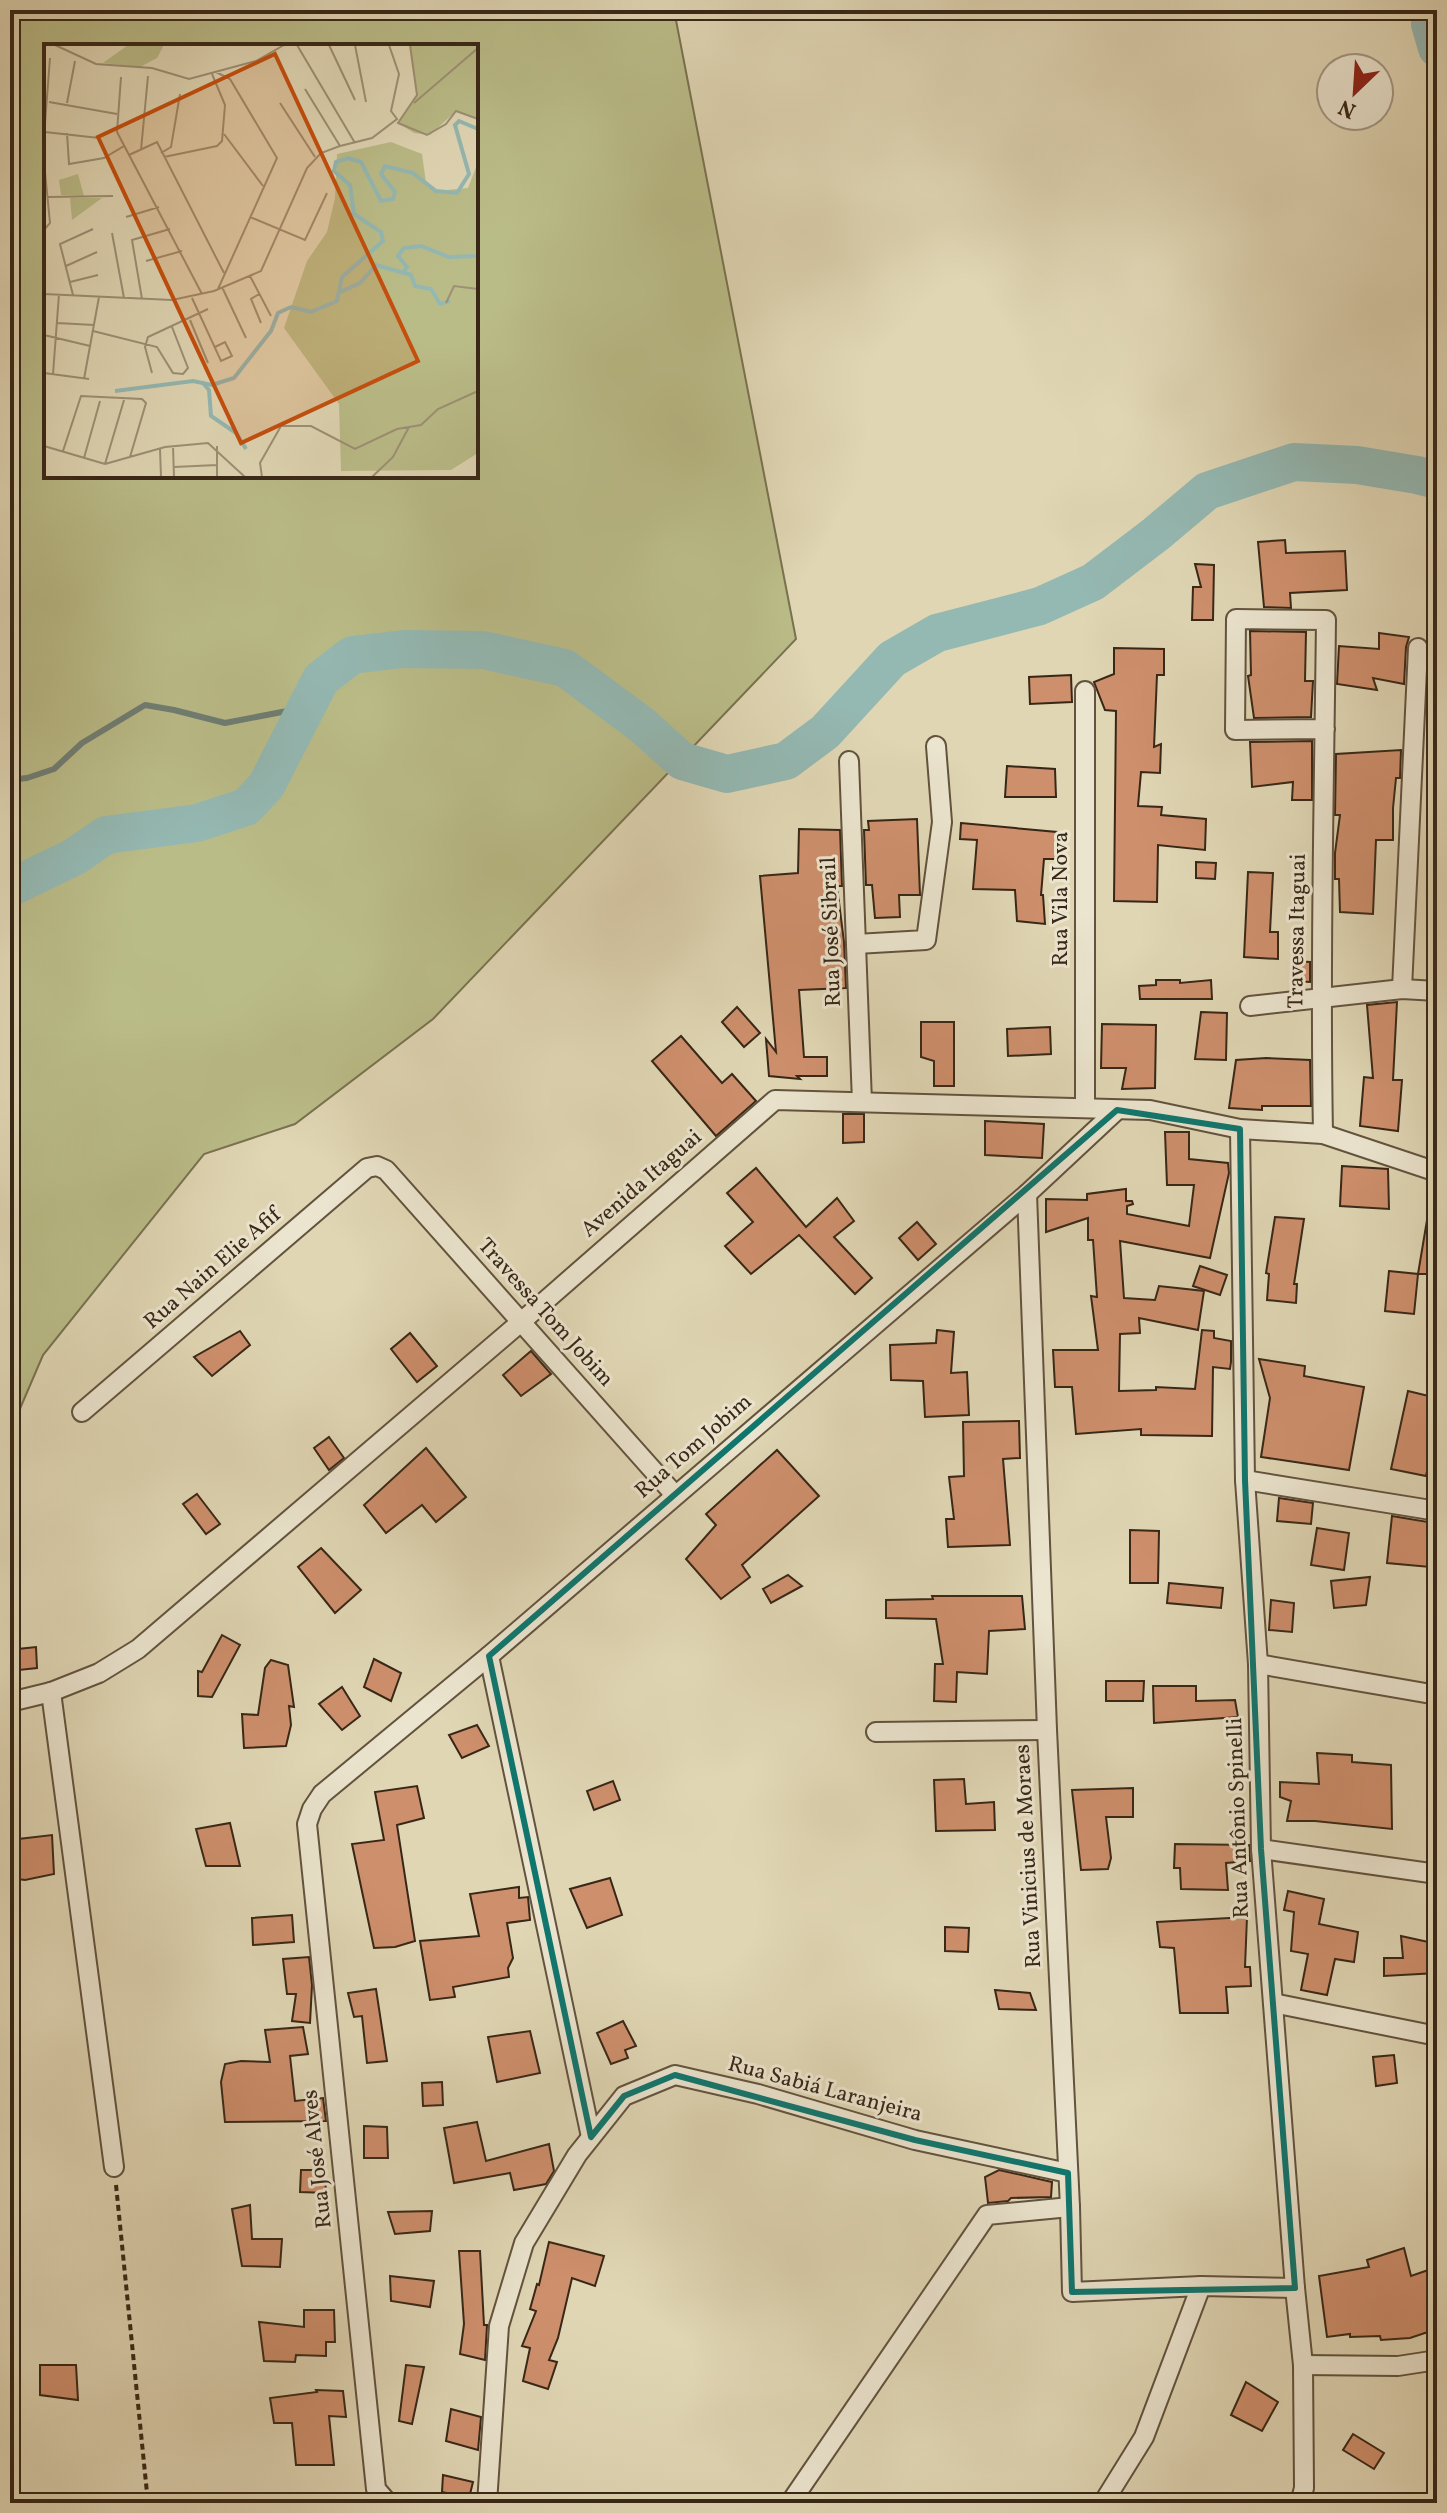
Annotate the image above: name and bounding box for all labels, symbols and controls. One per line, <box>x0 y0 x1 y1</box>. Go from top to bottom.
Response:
inset map <box>44 44 478 478</box>
north arrow <box>1315 52 1395 132</box>
text: N <box>1334 90 1361 125</box>
street label: Rua Vila Nova <box>1046 831 1077 967</box>
street label: Travessa Itaguai <box>1281 853 1315 1009</box>
street label: Rua José Sibrail <box>814 856 850 1008</box>
street label: Avenida Itaguai <box>575 1123 709 1245</box>
street label: Rua Nain Elie Afif <box>138 1199 290 1337</box>
street label: Travessa Tom Jobim <box>470 1232 620 1394</box>
street label: Rua Tom Jobim <box>629 1387 759 1507</box>
street label: Rua Antônio Spinelli <box>1220 1717 1258 1919</box>
street label: Rua Vinicius de Moraes <box>1008 1743 1050 1969</box>
street label: Rua Sabiá Laranjeira <box>724 2049 926 2131</box>
street label: Rua José Alves <box>295 2088 341 2230</box>

